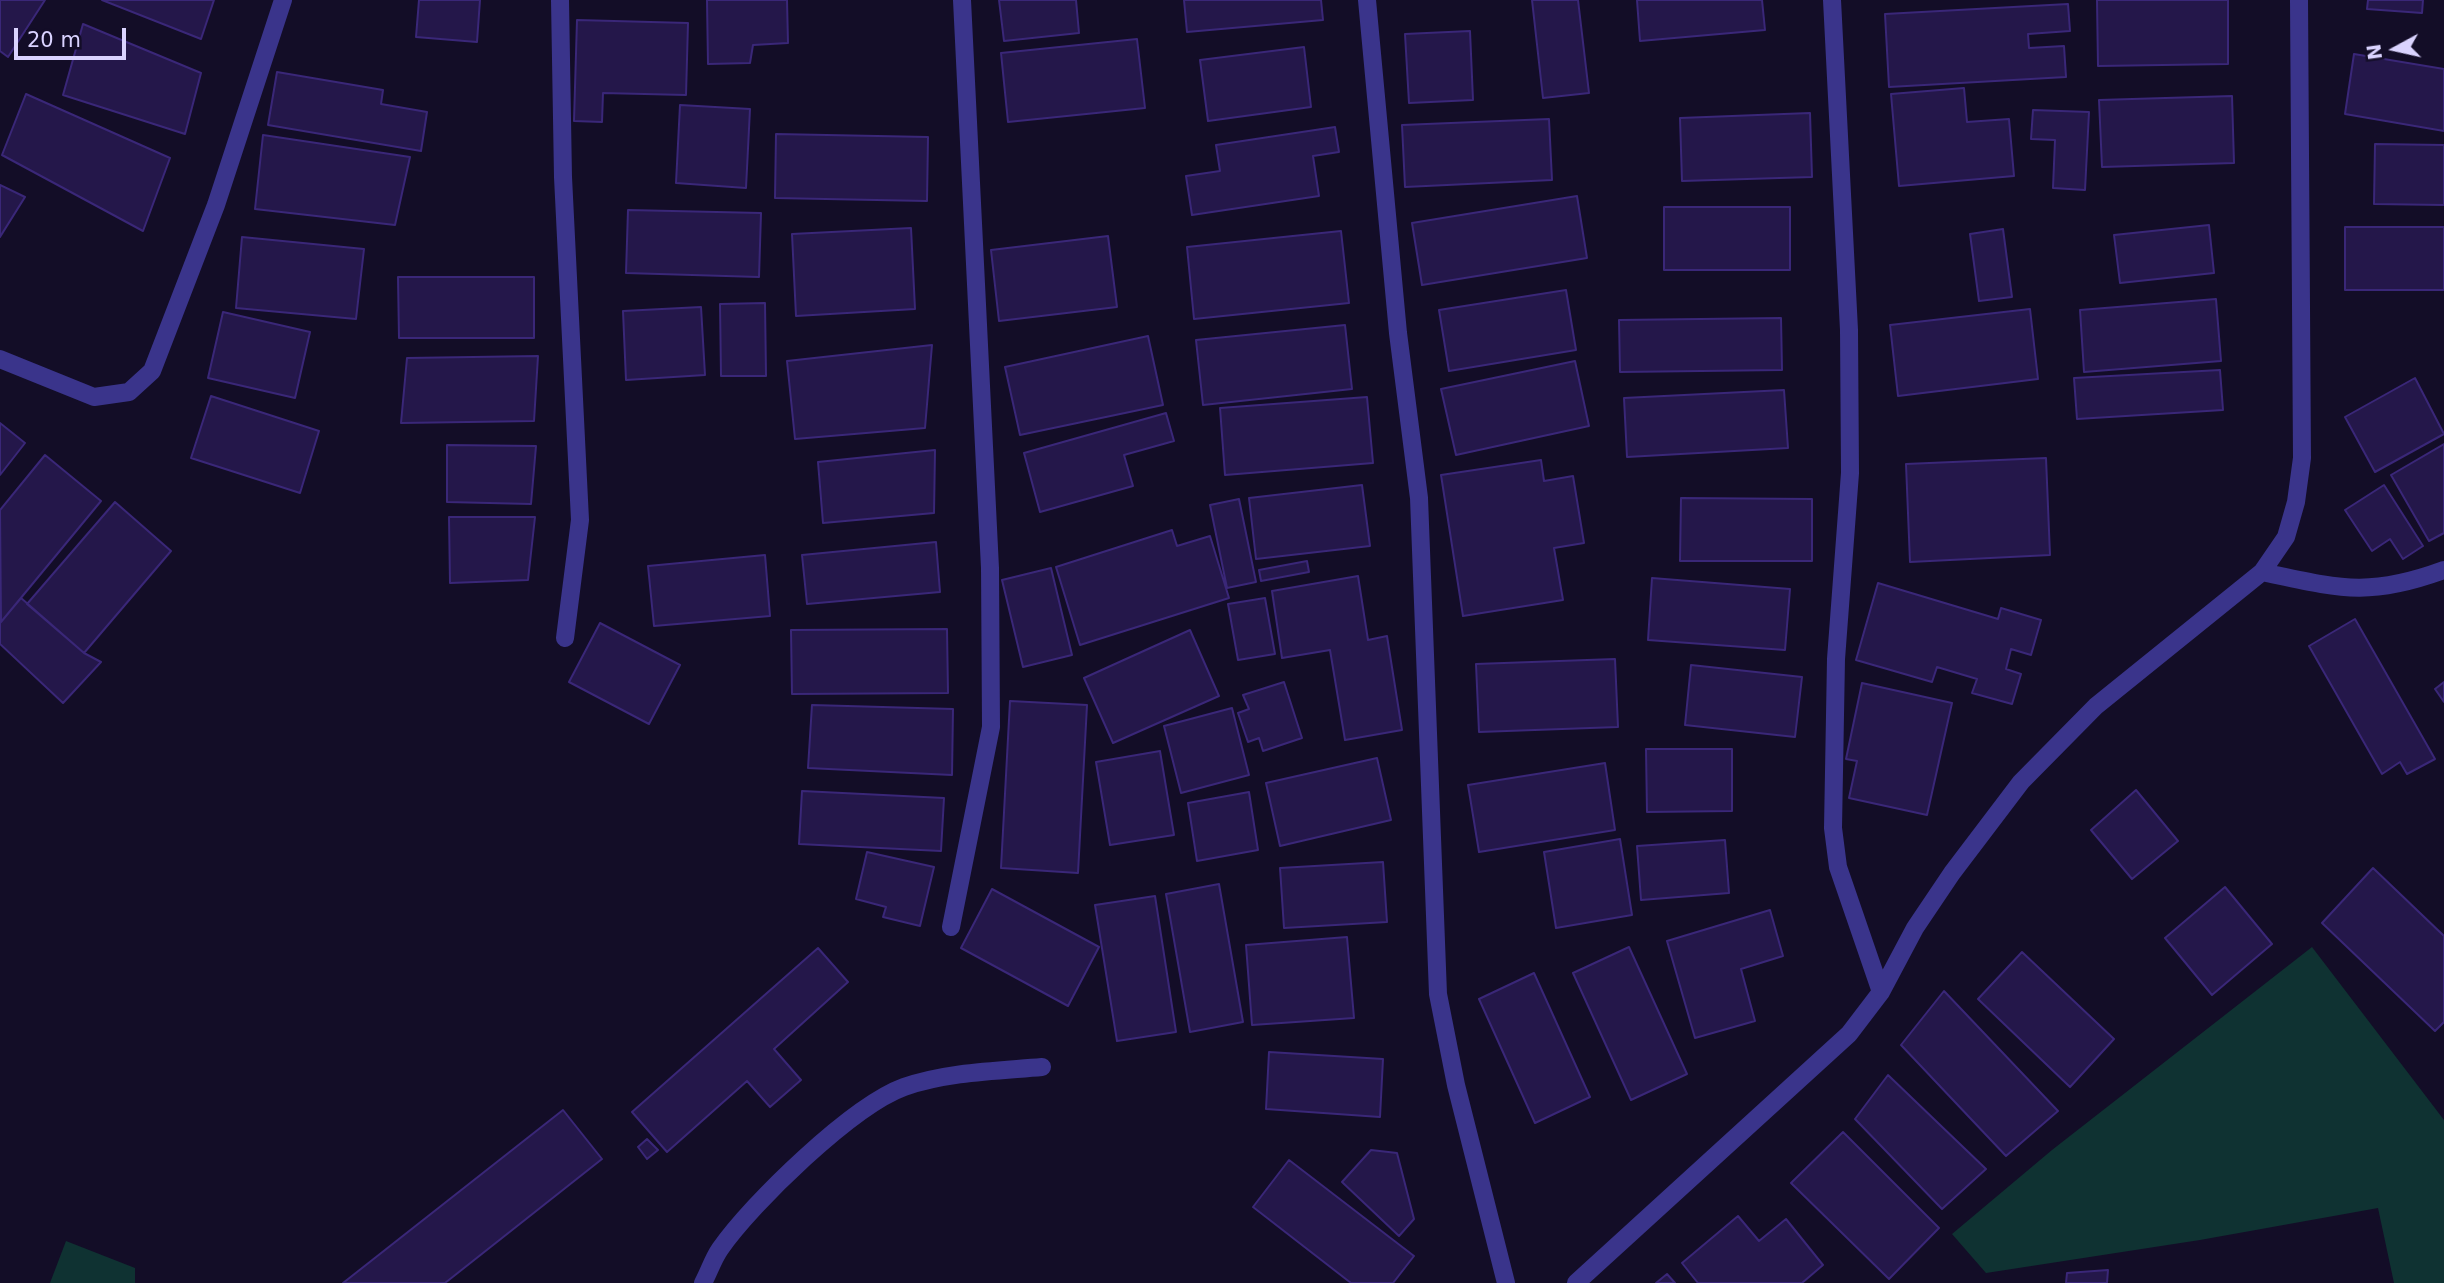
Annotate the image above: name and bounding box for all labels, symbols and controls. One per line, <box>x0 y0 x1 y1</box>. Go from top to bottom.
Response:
scale bar <box>18 14 130 58</box>
north arrow <box>2360 14 2430 84</box>
text: 20 m <box>27 28 81 52</box>
text: N <box>2362 43 2386 61</box>

